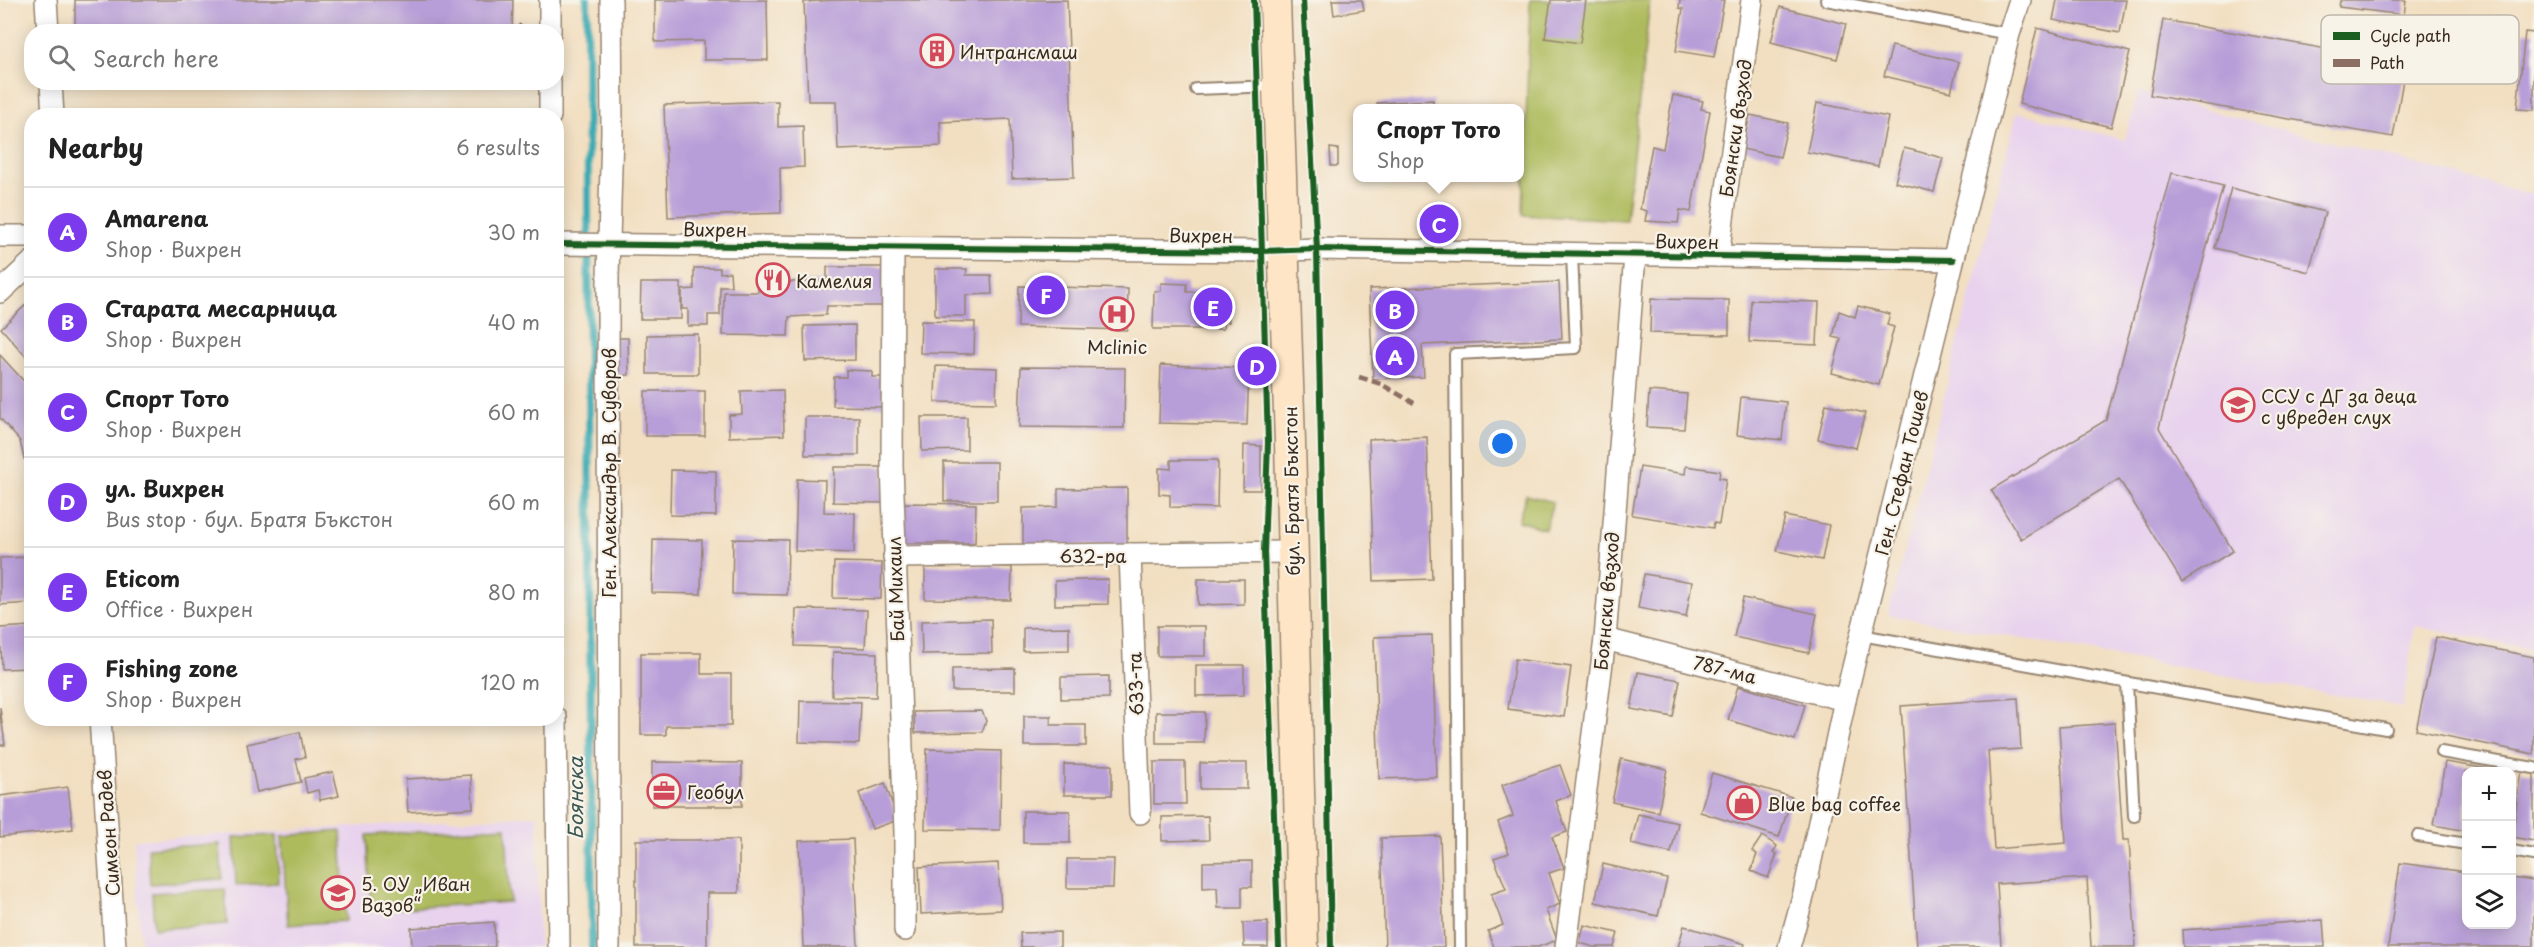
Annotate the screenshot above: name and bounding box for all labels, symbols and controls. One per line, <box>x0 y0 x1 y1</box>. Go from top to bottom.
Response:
legend <box>2321 15 2519 84</box>
text: Cycle path <box>2370 23 2451 47</box>
search box <box>24 24 564 90</box>
building icon: Интрансмаш <box>919 33 955 69</box>
place label: Интрансмаш <box>960 38 1078 65</box>
icon: search <box>45 41 78 74</box>
text: Search here <box>93 41 219 74</box>
text: Path <box>2370 50 2405 74</box>
street label: Боянски възход <box>1712 57 1758 199</box>
popup <box>1353 104 1524 182</box>
text: Спорт Тото <box>1376 112 1501 145</box>
text: Nearby <box>48 128 143 167</box>
text: 6 results <box>456 132 540 162</box>
text: Shop <box>1376 145 1424 175</box>
text: Amarena <box>105 201 208 234</box>
pin: C <box>1420 202 1458 246</box>
street label: Вихрен <box>683 215 747 243</box>
text: A <box>60 217 75 247</box>
text: 30 m <box>487 217 540 247</box>
street label: Вихрен <box>1169 221 1233 249</box>
street label: Вихрен <box>1655 227 1719 255</box>
text: Shop · Вихрен <box>105 234 242 264</box>
restaurant icon: Камелия <box>755 262 791 298</box>
place label: Камелия <box>796 267 872 294</box>
pin: F <box>1026 272 1066 318</box>
pin: E <box>1194 284 1232 330</box>
pin: B <box>1376 288 1414 332</box>
text: Старата месарница <box>105 291 337 324</box>
hospital icon: Mclinic <box>1099 296 1135 332</box>
text: B <box>61 307 74 337</box>
text: 40 m <box>488 307 540 337</box>
text: Shop · Вихрен <box>105 324 242 354</box>
place label: Mclinic <box>1087 333 1147 360</box>
pin: A <box>1376 334 1414 378</box>
pin: D <box>1238 344 1276 388</box>
street label: Ген. Александър В. Суворов <box>595 348 622 598</box>
text: Спорт Тото <box>105 381 229 414</box>
place label: ССУ с ДГ за деца с увреден слух <box>2261 382 2417 430</box>
school or university icon: ССУ с ДГ за деца с увреден слух <box>2220 387 2256 423</box>
street label: Ген. Стефан Тошев <box>1867 388 1935 558</box>
text: C <box>60 397 75 427</box>
text: 60 m <box>488 397 540 427</box>
street label: бул. Братя Бъкстон <box>1276 406 1306 576</box>
text: Shop · Вихрен <box>105 414 242 444</box>
your location <box>1488 429 1517 458</box>
text: ул. Вихрен <box>105 471 225 504</box>
text: D <box>60 487 75 517</box>
text: 60 m <box>488 487 540 517</box>
text: Bus stop · бул. Братя Бъкстон <box>105 504 393 534</box>
street label: Боянски възход <box>1587 531 1625 671</box>
street label: Бай Михаил <box>880 536 910 642</box>
street label: 632-ра <box>1060 542 1127 569</box>
text: Eticom <box>105 561 180 594</box>
text: E <box>61 577 74 607</box>
text: 80 m <box>488 577 540 607</box>
text: Office · Вихрен <box>105 594 253 624</box>
street label: 787-ма <box>1691 648 1759 690</box>
text: Fishing zone <box>105 651 238 684</box>
street label: 633-та <box>1120 652 1150 716</box>
text: F <box>62 667 73 697</box>
text: 120 m <box>481 667 540 697</box>
text: Shop · Вихрен <box>105 684 242 714</box>
water label: Боянска <box>560 756 590 839</box>
map controls <box>2462 767 2516 929</box>
button: + <box>2462 767 2516 821</box>
street label: Симеон Радев <box>90 769 126 897</box>
office icon: Геобул <box>646 773 682 809</box>
place label: Геобул <box>687 778 744 805</box>
shop icon: Blue bag coffee <box>1726 785 1762 821</box>
place label: Blue bag coffee <box>1767 790 1901 817</box>
button: − <box>2462 821 2516 875</box>
place label: 5. ОУ „Иван Вазов“ <box>361 870 470 918</box>
school or university icon: 5. ОУ „Иван Вазов“ <box>320 875 356 911</box>
button: layers <box>2462 875 2516 929</box>

